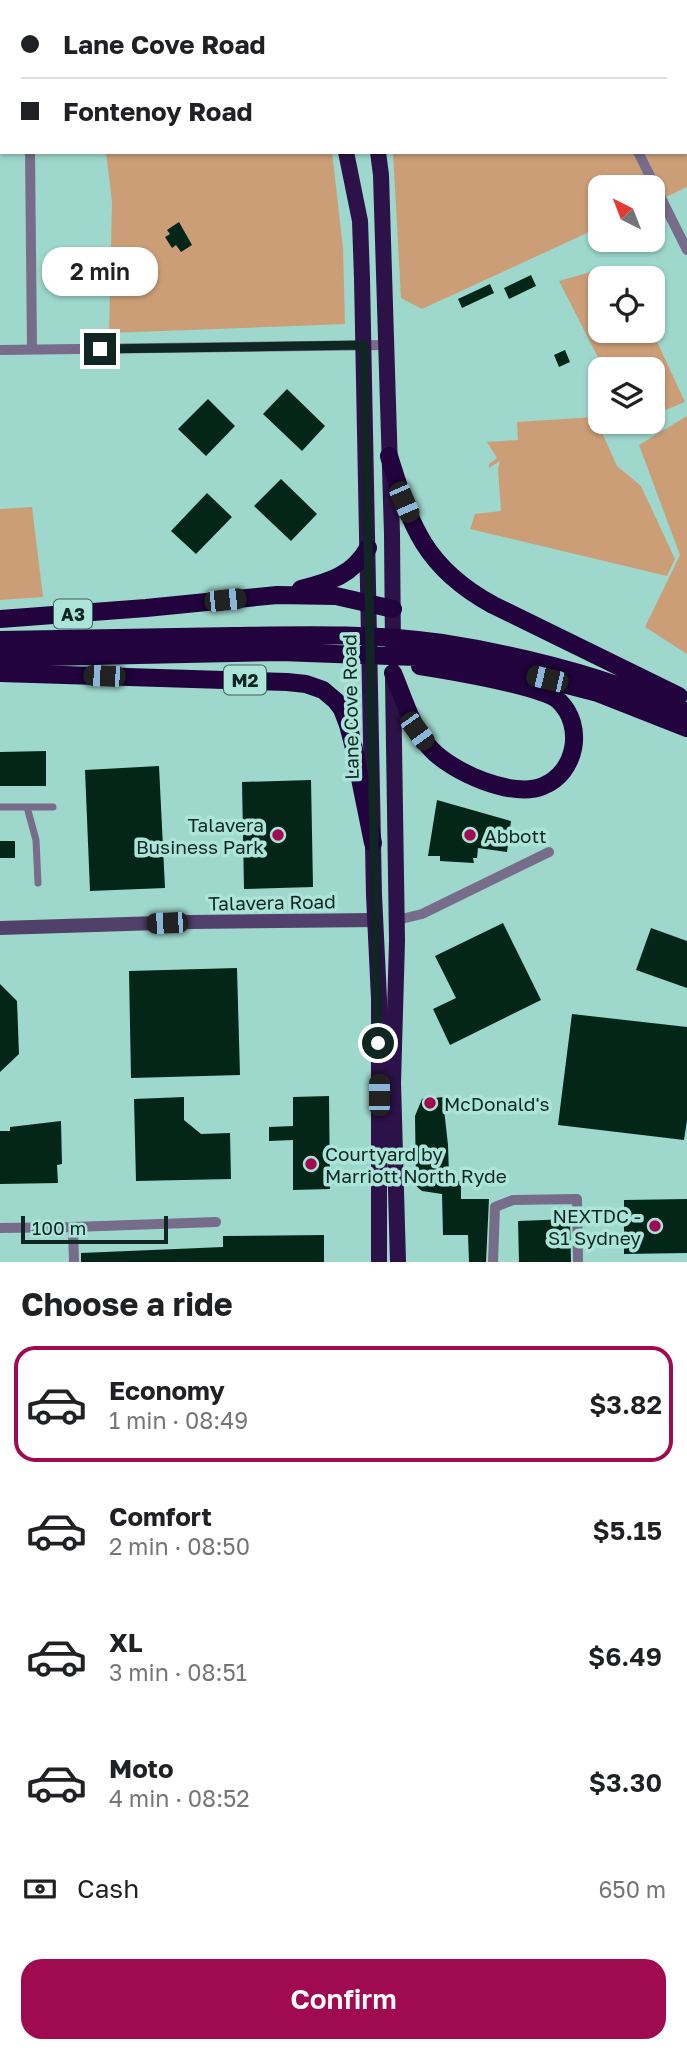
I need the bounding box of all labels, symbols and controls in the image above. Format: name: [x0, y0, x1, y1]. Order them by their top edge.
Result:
text: Lane Cove Road: [63, 29, 266, 60]
text: Fontenoy Road: [63, 96, 253, 127]
north arrow: [588, 175, 665, 252]
map controls: [588, 175, 665, 434]
callout: 2 min: [42, 247, 158, 296]
text: 2 min: [70, 257, 130, 285]
button: locate: [588, 266, 665, 343]
route end: [84, 333, 116, 365]
button: layers: [588, 357, 665, 434]
car: [387, 479, 422, 525]
car: [204, 587, 247, 613]
road number: A3: [54, 600, 92, 628]
street label: Lane Cove Road: [337, 634, 363, 780]
car: [525, 664, 570, 694]
car: [83, 665, 126, 687]
road number: M2: [224, 666, 266, 694]
car: [397, 708, 438, 754]
place label: Talavera Business Park: [136, 813, 264, 858]
place label: Abbott: [484, 824, 547, 847]
marker: Talavera Business Park: [270, 827, 286, 843]
marker: Abbott: [462, 827, 478, 843]
street label: Talavera Road: [208, 889, 336, 915]
car: [146, 912, 189, 934]
route start: [362, 1027, 394, 1059]
car: [369, 1074, 390, 1116]
place label: McDonald's: [444, 1092, 550, 1115]
marker: McDonald's: [422, 1095, 438, 1111]
place label: Courtyard by Marriott North Ryde: [325, 1142, 507, 1187]
marker: Courtyard by Marriott North Ryde: [303, 1156, 319, 1172]
place label: NEXTDC - S1 Sydney: [548, 1204, 641, 1249]
scale bar: [21, 1213, 168, 1245]
text: 100 m: [32, 1216, 86, 1239]
marker: NEXTDC - S1 Sydney: [647, 1218, 663, 1234]
text: Choose a ride: [21, 1285, 233, 1323]
icon: car: [25, 1373, 88, 1436]
text: Economy: [109, 1375, 225, 1406]
text: $3.82: [589, 1389, 662, 1420]
text: 1 min · 08:49: [109, 1406, 248, 1434]
icon: car: [25, 1499, 88, 1562]
text: Comfort: [109, 1501, 212, 1532]
text: $5.15: [593, 1515, 662, 1546]
text: 2 min · 08:50: [109, 1532, 250, 1560]
icon: car: [25, 1625, 88, 1688]
text: XL: [109, 1627, 143, 1658]
text: $6.49: [588, 1641, 662, 1672]
text: 3 min · 08:51: [109, 1658, 247, 1686]
icon: car: [25, 1751, 88, 1814]
text: Moto: [109, 1753, 174, 1784]
text: $3.30: [589, 1767, 662, 1798]
text: 4 min · 08:52: [109, 1784, 250, 1812]
icon: cash: [21, 1870, 59, 1908]
text: Cash: [77, 1873, 139, 1904]
text: 650 m: [598, 1875, 666, 1903]
button: Confirm: [21, 1959, 666, 2039]

